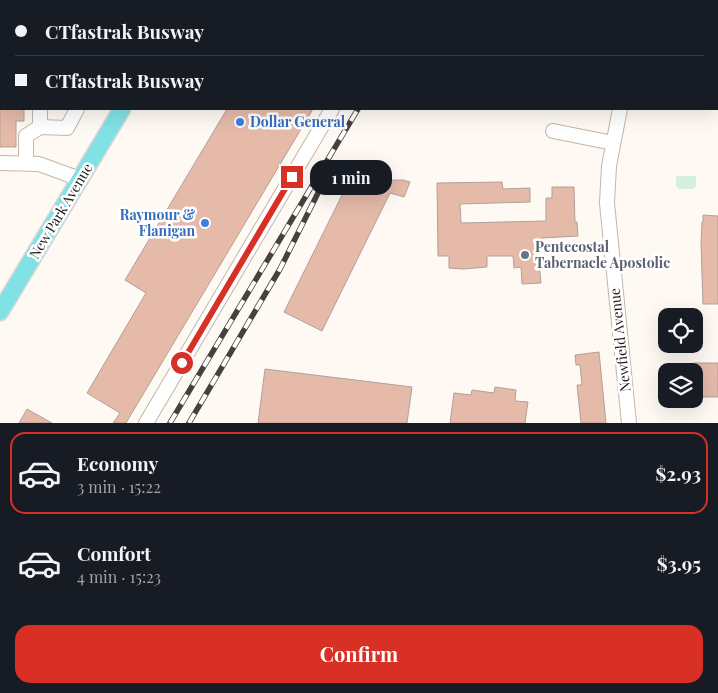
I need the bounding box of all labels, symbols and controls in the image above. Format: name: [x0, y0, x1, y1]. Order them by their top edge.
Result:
text: CTfastrak Busway: [45, 18, 204, 44]
text: CTfastrak Busway: [45, 67, 204, 93]
place label: Dollar General: [250, 112, 346, 131]
marker: Dollar General: [234, 116, 246, 128]
street label: New Park Avenue: [25, 159, 97, 262]
callout: 1 min: [310, 160, 392, 194]
route end: [281, 166, 303, 188]
text: 1 min: [331, 167, 371, 188]
place label: Raymour & Flanigan: [120, 205, 195, 240]
marker: Raymour & Flanigan: [199, 217, 211, 229]
place label: Pentecostal Tabernacle Apostolic: [535, 237, 670, 272]
marker: Pentecostal Tabernacle Apostolic: [519, 249, 531, 261]
street label: Newfield Avenue: [605, 287, 634, 393]
map controls: [658, 308, 703, 408]
button: locate: [658, 308, 703, 353]
route start: [171, 352, 193, 374]
button: layers: [658, 363, 703, 408]
text: Economy: [77, 450, 158, 476]
icon: car: [17, 451, 62, 496]
text: $2.93: [655, 460, 701, 486]
text: 3 min · 15:22: [77, 476, 161, 497]
text: Comfort: [77, 540, 151, 566]
icon: car: [17, 541, 62, 586]
text: $3.95: [657, 550, 701, 576]
text: 4 min · 15:23: [77, 566, 161, 587]
button: Confirm: [15, 625, 703, 683]

